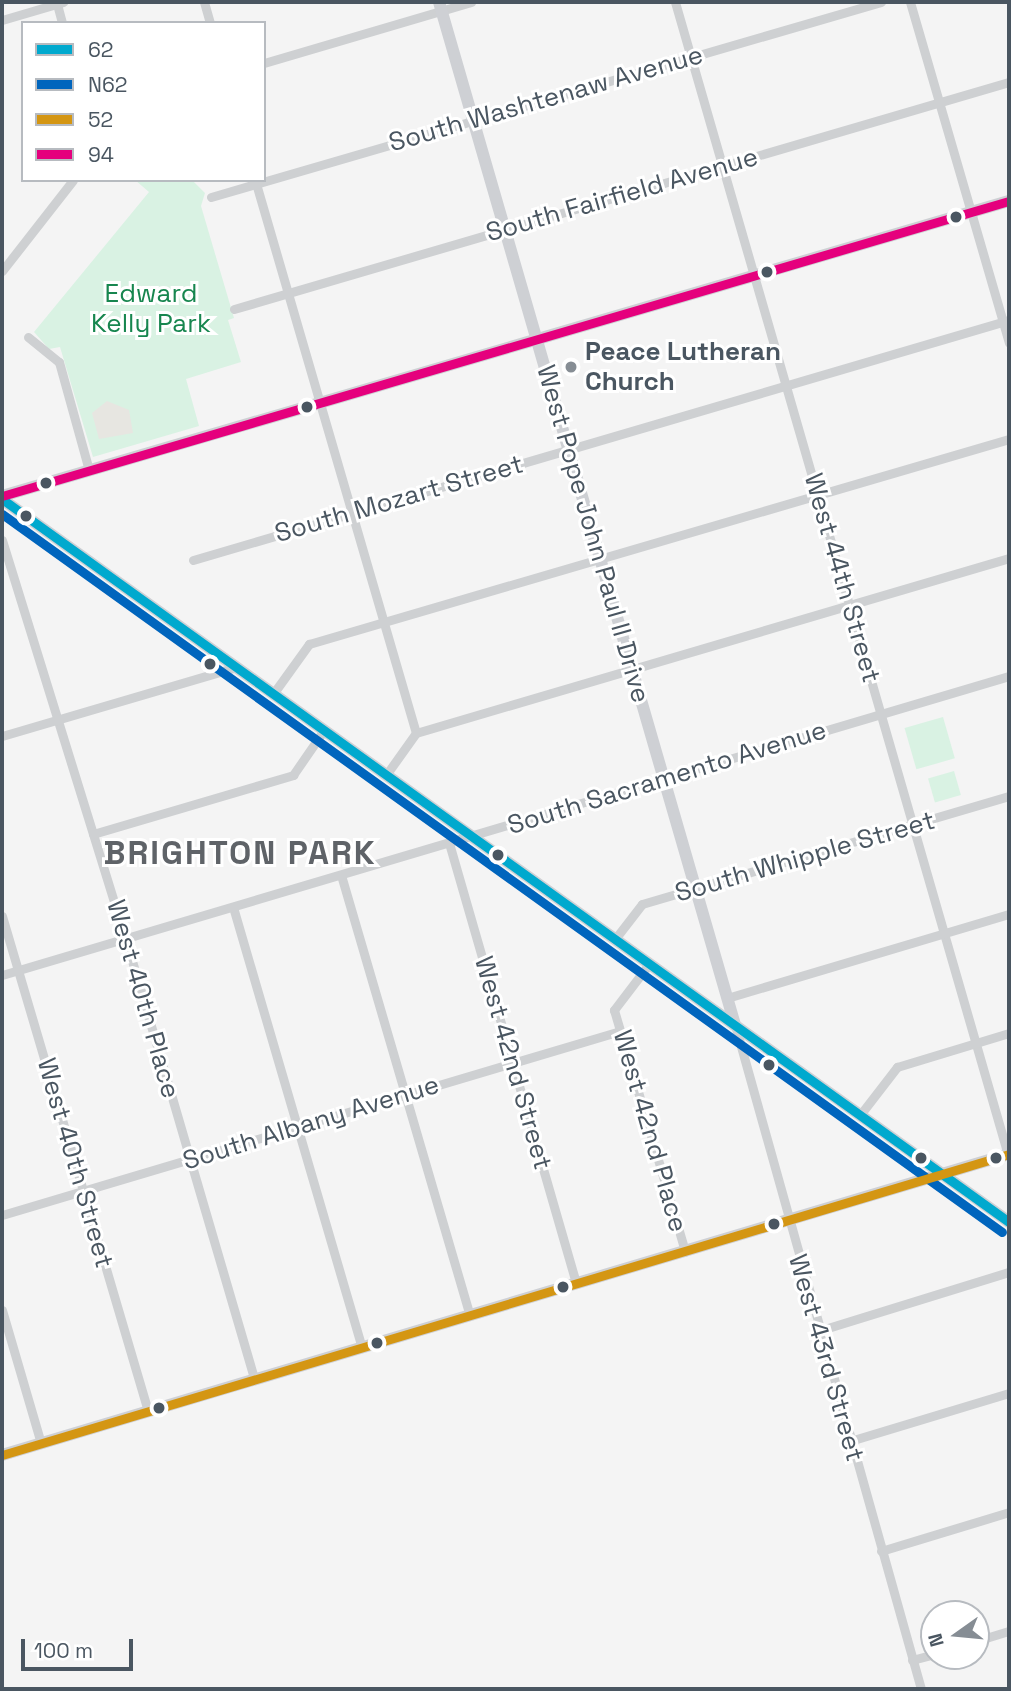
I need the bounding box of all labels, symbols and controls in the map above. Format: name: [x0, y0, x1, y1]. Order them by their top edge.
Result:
legend: [21, 21, 266, 182]
text: 62: [88, 36, 113, 63]
street label: South Washtenaw Avenue: [385, 39, 707, 159]
text: N62: [88, 71, 127, 98]
text: 52: [88, 106, 113, 133]
text: 94: [88, 141, 114, 168]
street label: South Fairfield Avenue: [482, 141, 762, 249]
unlabelled marker: [949, 210, 963, 224]
unlabelled marker: [760, 265, 774, 279]
park label: Edward Kelly Park: [91, 278, 211, 340]
place label: Peace Lutheran Church: [585, 336, 781, 398]
marker: Peace Lutheran Church: [563, 359, 579, 375]
street label: West Pope John Paul II Drive: [530, 362, 656, 706]
unlabelled marker: [300, 400, 314, 414]
street label: South Mozart Street: [271, 449, 527, 549]
street label: West 44th Street: [797, 470, 887, 686]
unlabelled marker: [39, 476, 53, 490]
unlabelled marker: [19, 509, 33, 523]
unlabelled marker: [203, 657, 217, 671]
street label: South Sacramento Avenue: [504, 715, 830, 841]
street label: South Whipple Street: [671, 805, 939, 909]
district label: BRIGHTON PARK: [105, 834, 375, 874]
unlabelled marker: [491, 848, 505, 862]
street label: West 40th Place: [100, 896, 186, 1102]
street label: West 42nd Street: [468, 953, 558, 1173]
street label: West 42nd Place: [606, 1026, 694, 1236]
street label: West 40th Street: [30, 1055, 120, 1271]
unlabelled marker: [762, 1058, 776, 1072]
street label: South Albany Avenue: [179, 1069, 443, 1177]
unlabelled marker: [914, 1151, 928, 1165]
unlabelled marker: [989, 1151, 1003, 1165]
unlabelled marker: [767, 1217, 781, 1231]
street label: West 43rd Street: [782, 1251, 870, 1465]
unlabelled marker: [556, 1280, 570, 1294]
unlabelled marker: [370, 1336, 384, 1350]
unlabelled marker: [152, 1401, 166, 1415]
north arrow: [920, 1600, 990, 1670]
scale bar: [24, 1624, 136, 1668]
text: N: [922, 1631, 950, 1649]
text: 100 m: [34, 1637, 93, 1664]

